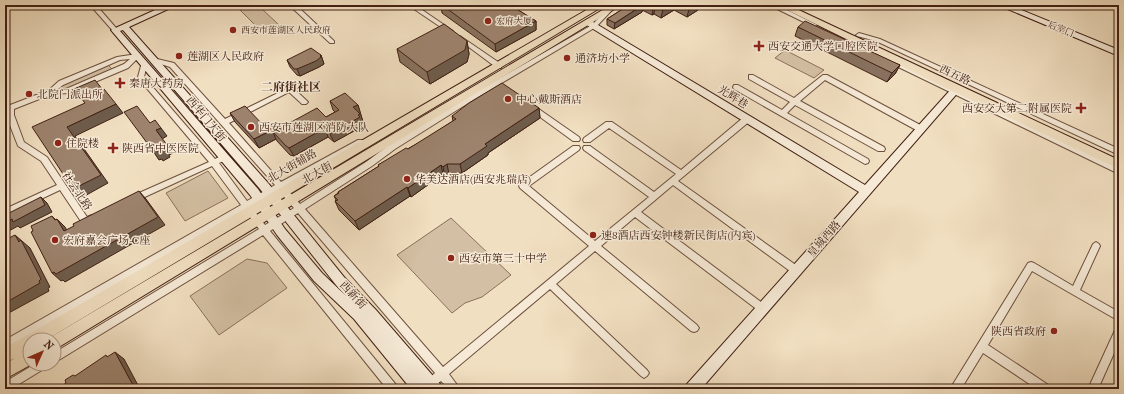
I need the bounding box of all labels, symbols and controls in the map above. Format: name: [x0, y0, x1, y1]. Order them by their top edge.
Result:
marker: 宏府大厦: [483, 16, 493, 26]
place label: 宏府大厦: [496, 16, 532, 26]
street label: 后宰门: [1047, 19, 1075, 39]
marker: 西安市莲湖区人民政府: [228, 25, 238, 35]
place label: 西安市莲湖区人民政府: [241, 25, 331, 35]
marker: 西安交通大学口腔医院: [753, 40, 765, 52]
place label: 西安交通大学口腔医院: [768, 40, 878, 53]
place label: 莲湖区人民政府: [187, 50, 264, 63]
marker: 莲湖区人民政府: [174, 51, 184, 61]
place label: 通济坊小学: [575, 52, 630, 65]
marker: 通济坊小学: [562, 53, 572, 63]
street label: 西五路: [937, 62, 973, 88]
marker: 秦唐大药房: [114, 77, 126, 89]
place label: 秦唐大药房: [129, 77, 184, 90]
district label: 二府街社区: [261, 80, 321, 94]
street label: 光辉巷: [716, 83, 750, 111]
place label: 北院门派出所: [37, 88, 103, 101]
marker: 北院门派出所: [24, 89, 34, 99]
place label: 中心戴斯酒店: [516, 93, 582, 106]
street label: 西华门大街: [183, 94, 229, 144]
marker: 中心戴斯酒店: [503, 94, 513, 104]
place label: 西安交大第二附属医院: [962, 102, 1072, 115]
marker: 西安交大第二附属医院: [1075, 102, 1087, 114]
place label: 西安市莲湖区消防大队: [259, 121, 369, 134]
marker: 西安市莲湖区消防大队: [246, 122, 256, 132]
place label: 住院楼: [66, 137, 99, 150]
marker: 住院楼: [53, 138, 63, 148]
marker: 陕西省中医医院: [107, 142, 119, 154]
place label: 陕西省中医医院: [122, 142, 199, 155]
street label: 北大街辅路: [265, 147, 319, 185]
street label: 北大街: [299, 159, 335, 187]
street label: 社会北路: [59, 169, 95, 213]
place label: 华美达酒店(西安兆瑞店): [415, 173, 531, 186]
marker: 华美达酒店(西安兆瑞店): [402, 174, 412, 184]
street label: 皇城西路: [805, 218, 843, 260]
place label: 速8酒店西安钟楼新民街店(内宾): [601, 229, 756, 242]
marker: 速8酒店西安钟楼新民街店(内宾): [588, 230, 598, 240]
place label: 宏府嘉会广场-C座: [63, 234, 150, 247]
marker: 宏府嘉会广场-C座: [50, 235, 60, 245]
place label: 西安市第三十中学: [459, 252, 547, 265]
marker: 西安市第三十中学: [446, 253, 456, 263]
street label: 西新街: [337, 278, 369, 312]
place label: 陕西省政府: [991, 325, 1046, 338]
marker: 陕西省政府: [1049, 326, 1059, 336]
north arrow: [22, 332, 62, 372]
text: N: [41, 338, 57, 353]

